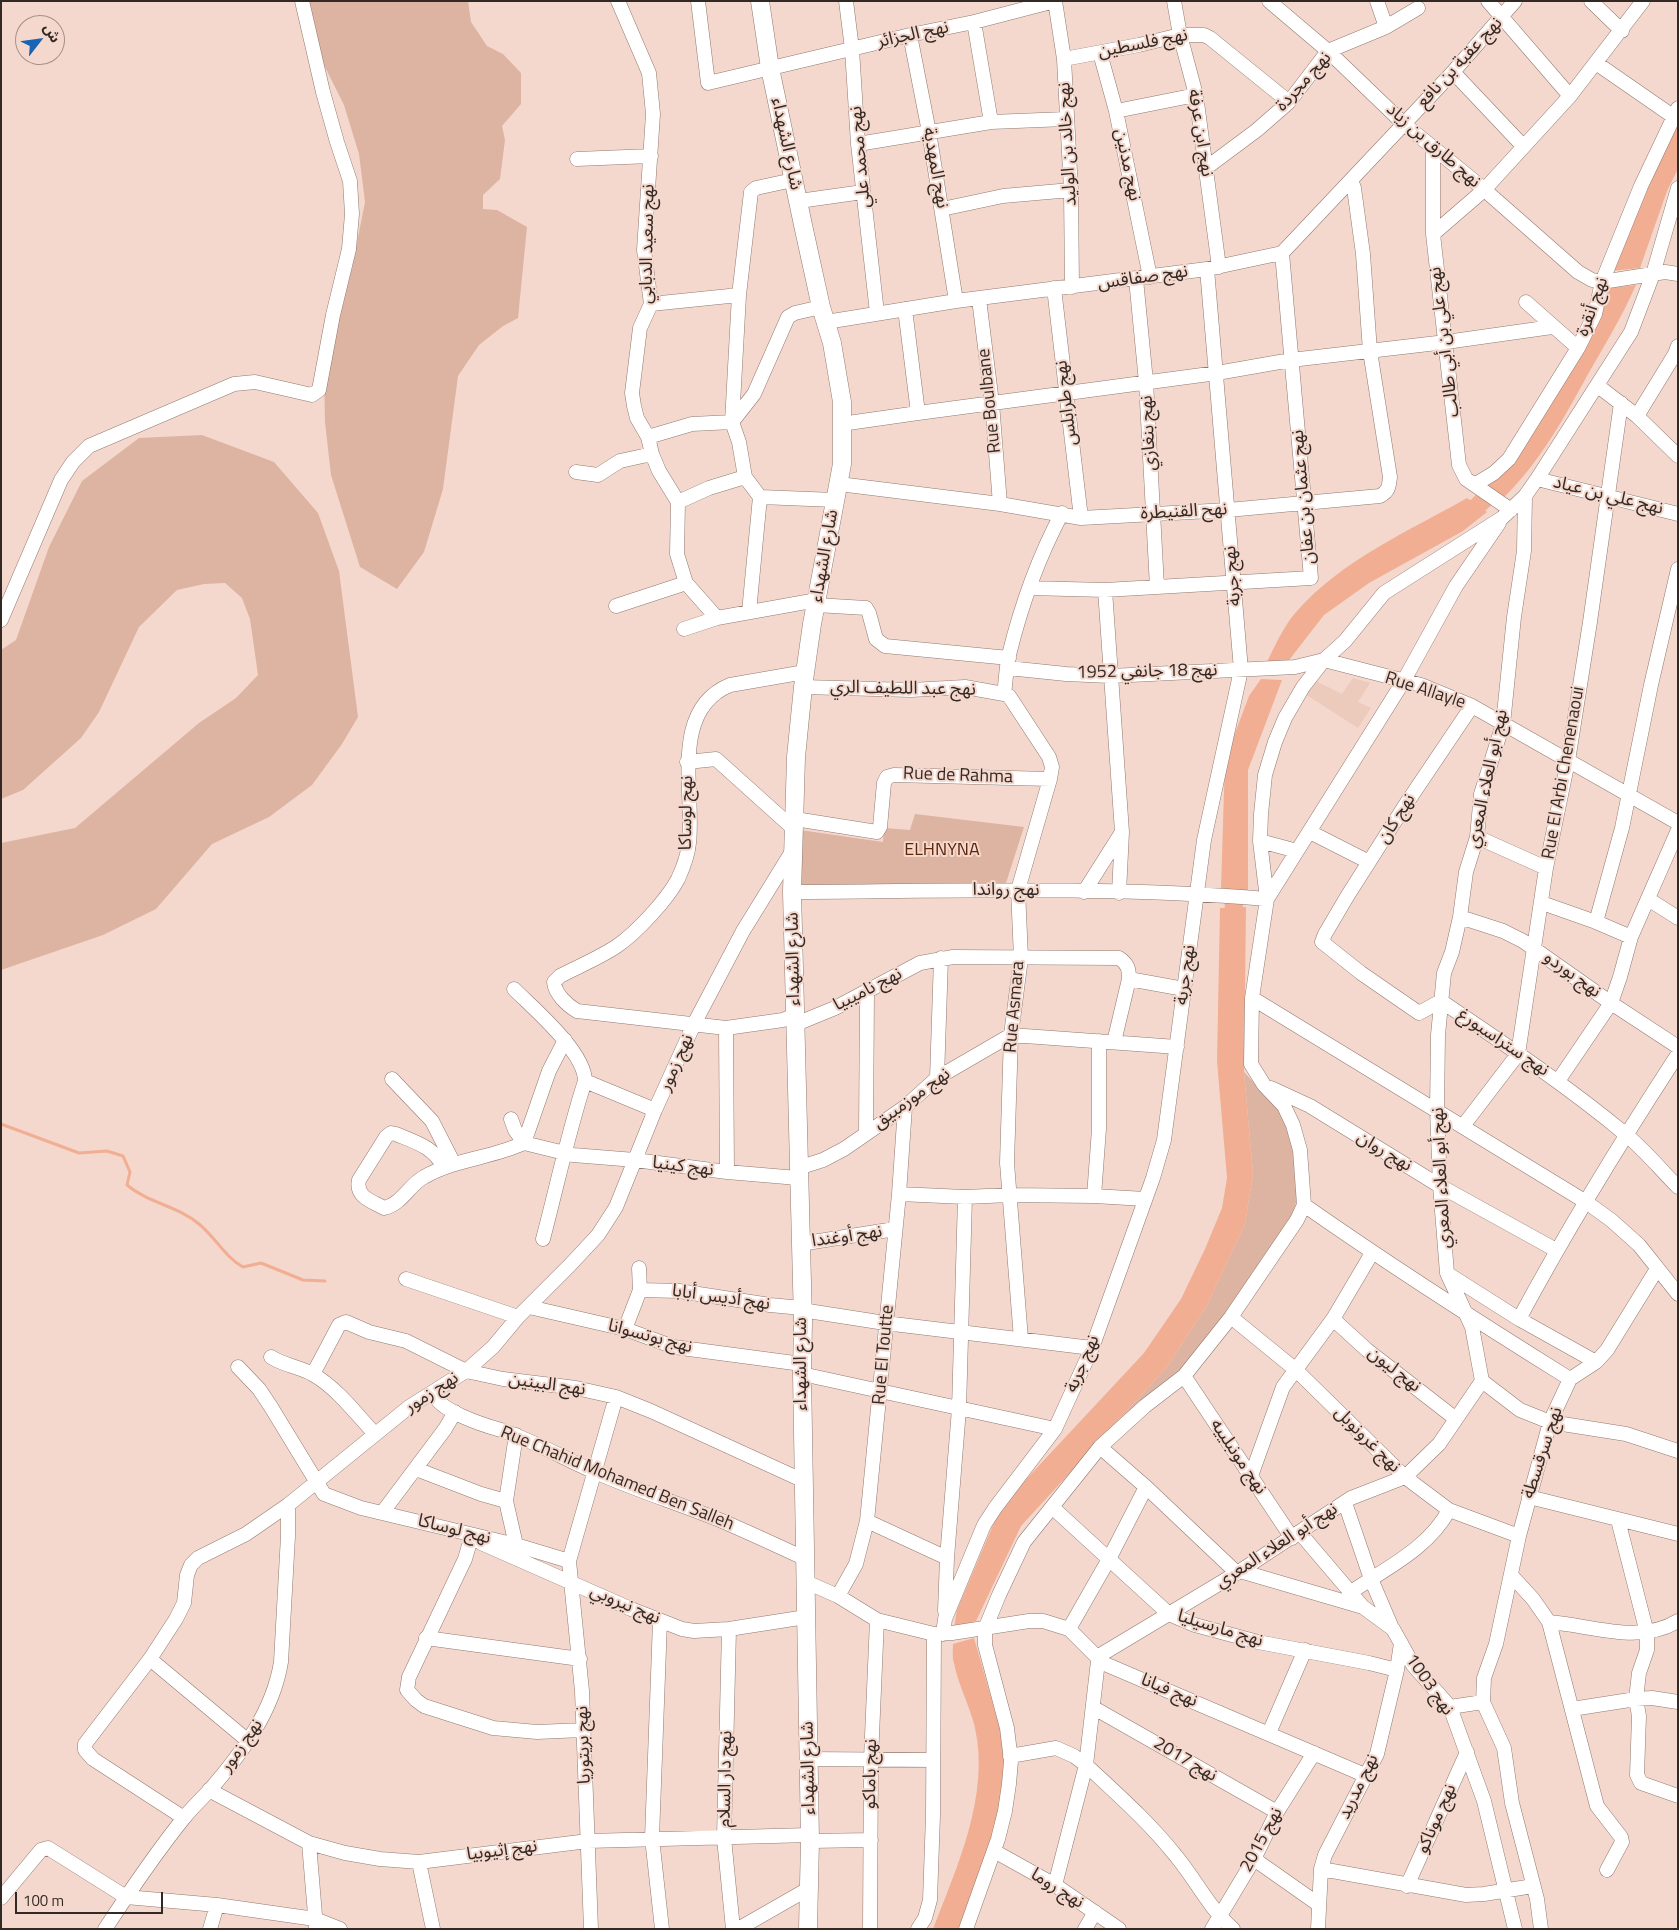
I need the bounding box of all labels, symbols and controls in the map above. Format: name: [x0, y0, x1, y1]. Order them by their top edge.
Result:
street label: نهج عقبة بن نافع: [1413, 13, 1507, 113]
north arrow: [15, 15, 65, 65]
street label: نهج الجزائر: [875, 17, 951, 53]
text: ش: [39, 19, 66, 46]
street label: نهج فلسطين: [1096, 25, 1190, 63]
street label: نهج مجردة: [1272, 48, 1336, 116]
street label: نهج خالد بن الوليد: [1054, 82, 1082, 206]
street label: نهج ابن عرفة: [1182, 88, 1218, 178]
street label: شارع الشهداء: [766, 96, 806, 192]
street label: نهج طارق بن زياد: [1381, 99, 1485, 193]
street label: نهج محمد علي: [846, 105, 876, 209]
street label: نهج المهدية: [917, 126, 953, 210]
street label: نهج مدنين: [1109, 127, 1145, 203]
street label: نهج سعيد الدبابي: [636, 184, 660, 304]
street label: نهج صفاقس: [1096, 261, 1190, 295]
street label: نهج علي بن أبي طالب: [1425, 266, 1465, 418]
street label: نهج أنقرة: [1572, 275, 1614, 339]
street label: Rue Boulbane: [974, 348, 1006, 454]
street label: نهج طرابلس: [1051, 359, 1083, 447]
street label: نهج بنغازي: [1136, 395, 1162, 471]
street label: نهج عثمان بن عفان: [1287, 429, 1321, 565]
street label: نهج علي بن عياد: [1551, 472, 1665, 520]
street label: نهح القنيطرة: [1140, 499, 1228, 525]
street label: شارع الشهداء: [806, 508, 844, 604]
street label: نهج جربة: [1220, 545, 1246, 607]
street label: نهج 18 جانفي 1952: [1076, 660, 1218, 684]
street label: Rue Allayle: [1382, 668, 1468, 714]
street label: نهج عبد اللطيف الري: [830, 677, 976, 701]
street label: Rue El Arbi Chenenaoui: [1538, 685, 1590, 861]
street label: نهج أبو العلاء المعري: [1463, 708, 1513, 850]
street label: Rue de Rahma: [903, 763, 1013, 789]
street label: نهج لوساكا: [676, 775, 698, 851]
street label: نهج كان: [1373, 790, 1421, 848]
park label: ELHNYNA: [904, 840, 980, 862]
street label: نهج رواندا: [972, 880, 1040, 902]
street label: شارع الشهداء: [782, 912, 806, 1006]
street label: نهج جربة: [1171, 944, 1201, 1006]
street label: نهج بوردو: [1539, 947, 1605, 1003]
street label: Rue Asmara: [1000, 960, 1030, 1054]
street label: نهج ناميبيا: [830, 964, 906, 1016]
street label: نهج ستراسبورغ: [1453, 1004, 1553, 1082]
street label: نهج زمور: [655, 1031, 699, 1095]
street label: نهج موزمبيق: [869, 1064, 955, 1134]
street label: نهج أبو العلاء المعري: [1428, 1107, 1456, 1249]
street label: نهج روان: [1352, 1127, 1416, 1177]
street label: نهج كينيا: [651, 1153, 715, 1181]
street label: نهج أوغندا: [810, 1221, 884, 1253]
street label: نهج أديس أبابا: [670, 1280, 772, 1316]
street label: Rue El Toutte: [869, 1304, 899, 1406]
street label: نهج بوتسوانا: [605, 1315, 695, 1359]
street label: شارع الشهداء: [791, 1317, 813, 1411]
street label: نهج جربة: [1061, 1332, 1105, 1396]
street label: نهج ليون: [1363, 1342, 1425, 1398]
street label: نهج زمور: [401, 1368, 463, 1418]
street label: نهج البينين: [507, 1369, 587, 1401]
street label: نهج غرونوبل: [1329, 1402, 1405, 1478]
street label: نهج سرقسطة: [1518, 1404, 1568, 1502]
street label: نهج مونبلييه: [1205, 1415, 1271, 1499]
street label: Rue Chahid Mohamed Ben Salleh: [497, 1422, 737, 1536]
street label: نهج أبو العلاء المعري: [1212, 1498, 1342, 1594]
street label: نهج لوساكا: [415, 1510, 493, 1550]
street label: نهج نيروبي: [587, 1581, 663, 1629]
street label: نهج مارسيليا: [1175, 1606, 1265, 1652]
street label: نهج 1003: [1400, 1650, 1458, 1720]
street label: نهج فيانا: [1137, 1669, 1201, 1713]
street label: نهج بريتوريا: [572, 1705, 596, 1785]
street label: نهج زمور: [216, 1715, 268, 1777]
street label: شارع الشهداء: [797, 1721, 821, 1815]
street label: نهج دار السلام: [714, 1730, 738, 1828]
street label: نهج 2017: [1149, 1733, 1221, 1787]
street label: نهج باماكو: [860, 1739, 882, 1809]
street label: نهج مدريد: [1334, 1751, 1384, 1823]
street label: نهج موناكو: [1412, 1781, 1462, 1857]
street label: نهج 2015: [1236, 1804, 1288, 1876]
street label: نهج إثيوبيا: [465, 1836, 539, 1866]
street label: نهج روما: [1026, 1864, 1088, 1914]
scale bar: [18, 1882, 165, 1914]
text: 100 m: [23, 1889, 64, 1912]

